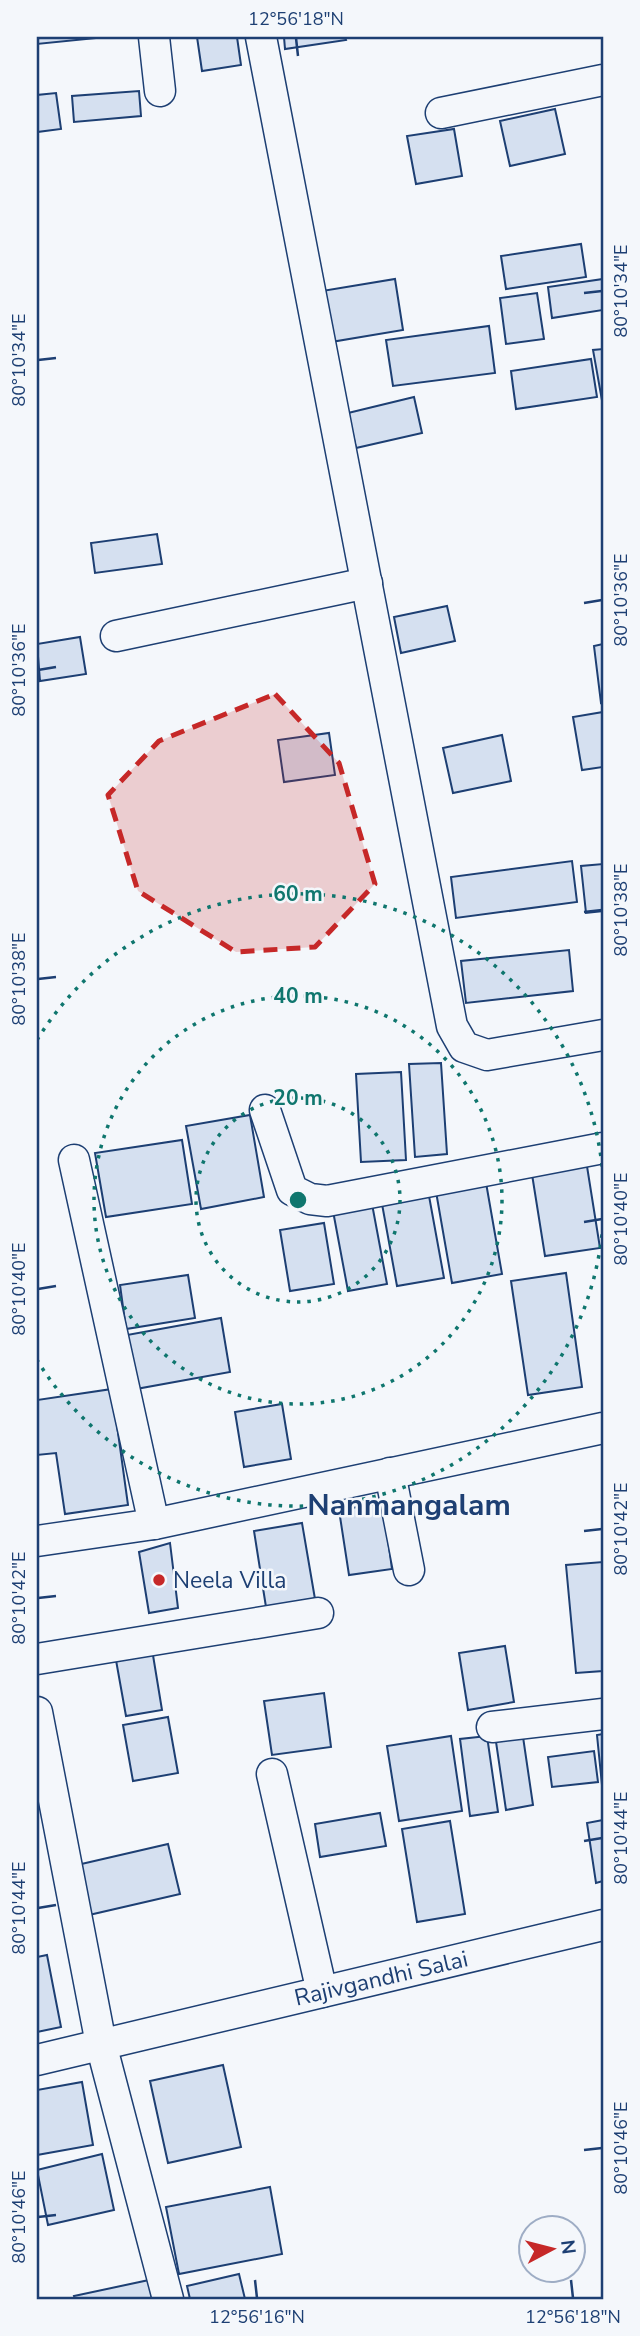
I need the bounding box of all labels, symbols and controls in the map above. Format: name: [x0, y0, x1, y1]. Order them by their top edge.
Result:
text: 12°56'18"N: [248, 7, 344, 31]
text: 80°10'34"E: [609, 245, 633, 338]
text: 80°10'34"E: [7, 314, 31, 407]
text: 80°10'36"E: [609, 554, 633, 647]
text: 80°10'36"E: [7, 624, 31, 717]
text: 80°10'38"E: [609, 864, 633, 957]
text: 60 m: [273, 880, 323, 908]
text: 80°10'38"E: [7, 933, 31, 1026]
text: 40 m: [273, 982, 323, 1010]
text: 20 m: [273, 1084, 323, 1112]
text: 80°10'40"E: [609, 1173, 633, 1266]
centre of rings: [286, 1188, 310, 1212]
text: 80°10'40"E: [7, 1243, 31, 1336]
text: 80°10'42"E: [609, 1483, 633, 1576]
district label: Nanmangalam: [307, 1485, 511, 1526]
text: 80°10'42"E: [7, 1552, 31, 1645]
place label: Neela Villa: [173, 1565, 286, 1596]
marker: Neela Villa: [151, 1572, 167, 1588]
text: 80°10'44"E: [609, 1792, 633, 1885]
text: 80°10'44"E: [7, 1862, 31, 1955]
street label: Rajivgandhi Salai: [291, 1943, 471, 2014]
text: 80°10'46"E: [609, 2102, 633, 2195]
text: 80°10'46"E: [7, 2171, 31, 2264]
north arrow: [518, 2214, 588, 2284]
text: N: [554, 2238, 582, 2256]
text: 12°56'16"N: [209, 2305, 305, 2329]
text: 12°56'18"N: [525, 2305, 621, 2329]

